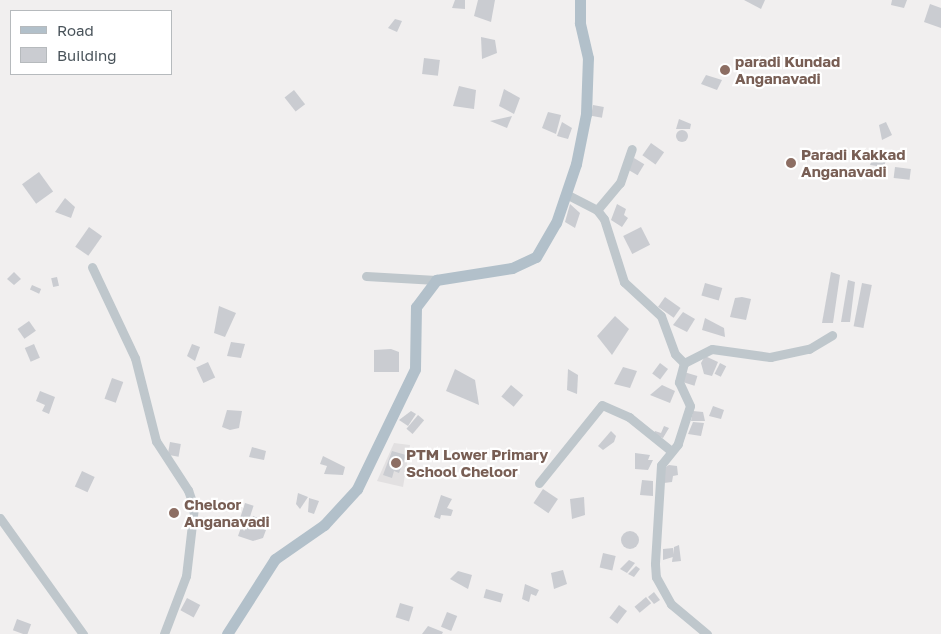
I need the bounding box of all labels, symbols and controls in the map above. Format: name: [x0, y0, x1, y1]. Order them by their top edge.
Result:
legend: [10, 10, 172, 75]
text: Road: [57, 21, 94, 39]
text: Building: [57, 46, 117, 64]
place label: paradi Kundad Anganavadi: [735, 52, 840, 87]
marker: paradi Kundad Anganavadi: [719, 64, 731, 76]
place label: Paradi Kakkad Anganavadi: [801, 145, 906, 180]
marker: Paradi Kakkad Anganavadi: [785, 157, 797, 169]
place label: PTM Lower Primary School Cheloor: [406, 445, 548, 480]
marker: PTM Lower Primary School Cheloor: [390, 457, 402, 469]
place label: Cheloor Anganavadi: [184, 495, 270, 530]
marker: Cheloor Anganavadi: [168, 507, 180, 519]

